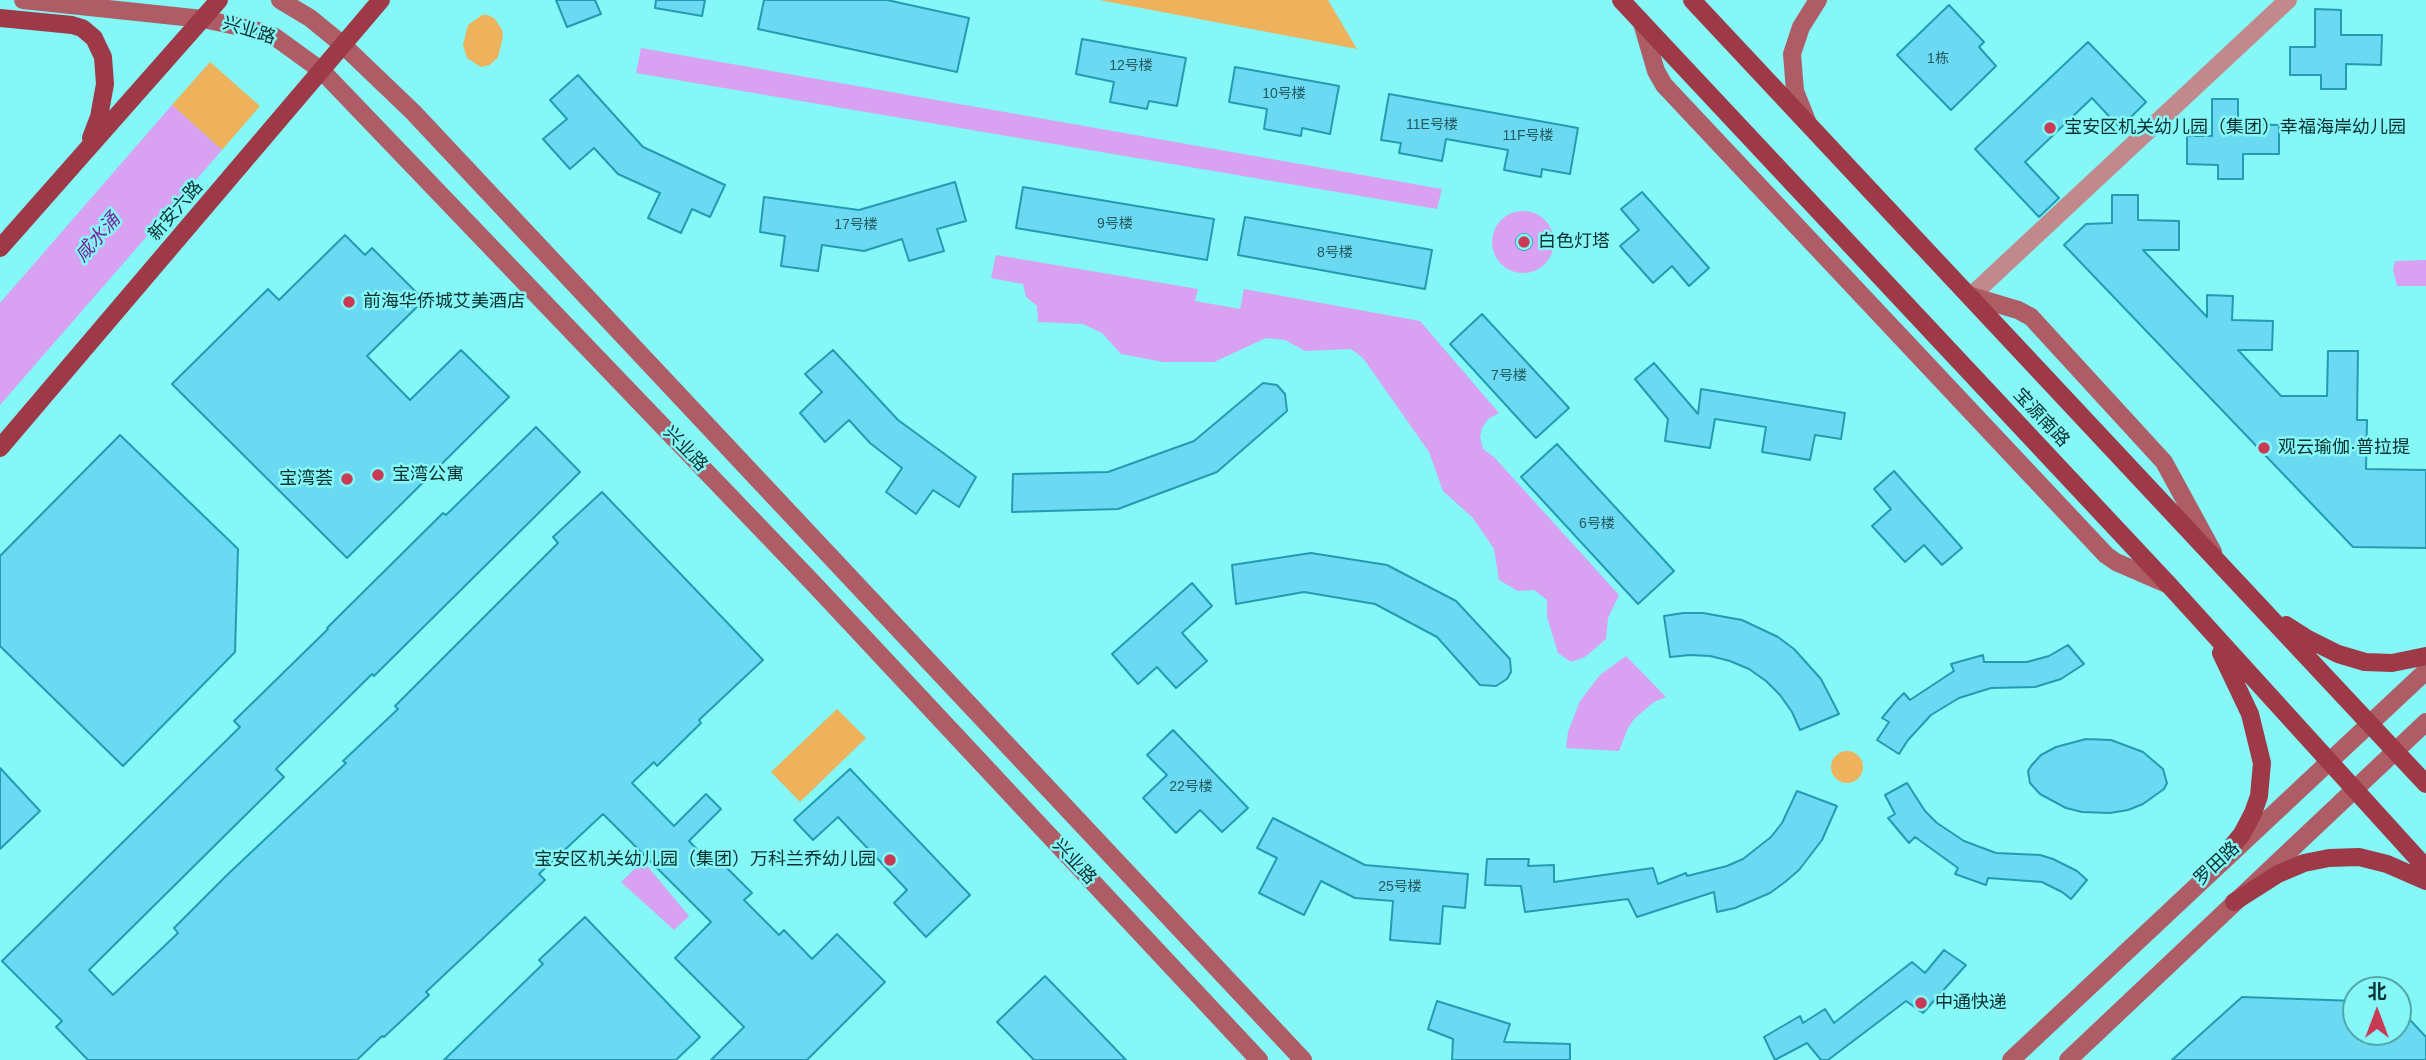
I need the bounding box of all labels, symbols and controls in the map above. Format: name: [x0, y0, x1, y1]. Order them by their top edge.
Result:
street label: 兴业路: [220, 13, 278, 49]
house number: 1栋: [1927, 51, 1949, 67]
house number: 12号楼: [1109, 58, 1153, 74]
house number: 10号楼: [1262, 86, 1306, 102]
house number: 11E号楼: [1406, 117, 1458, 133]
place label: 宝安区机关幼儿园（集团）幸福海岸幼儿园: [2064, 117, 2406, 139]
marker: 宝安区机关幼儿园（集团）幸福海岸幼儿园: [2042, 120, 2058, 136]
house number: 11F号楼: [1502, 128, 1554, 144]
street label: 新安六路: [144, 177, 208, 245]
water label: 咸水涌: [71, 209, 125, 267]
house number: 9号楼: [1097, 216, 1133, 232]
house number: 17号楼: [834, 217, 878, 233]
place label: 白色灯塔: [1538, 231, 1610, 253]
marker: 白色灯塔: [1516, 234, 1532, 250]
house number: 8号楼: [1317, 245, 1353, 261]
place label: 前海华侨城艾美酒店: [363, 291, 525, 313]
marker: 前海华侨城艾美酒店: [341, 294, 357, 310]
house number: 7号楼: [1491, 368, 1527, 384]
street label: 宝源南路: [2009, 384, 2073, 452]
street label: 兴业路: [658, 422, 712, 476]
place label: 观云瑜伽·普拉提: [2278, 437, 2410, 459]
marker: 观云瑜伽·普拉提: [2256, 440, 2272, 456]
place label: 宝湾公寓: [392, 464, 464, 486]
marker: 宝湾公寓: [370, 467, 386, 483]
place label: 宝湾荟: [279, 468, 333, 490]
marker: 宝湾荟: [339, 471, 355, 487]
house number: 6号楼: [1579, 516, 1615, 532]
house number: 22号楼: [1169, 779, 1213, 795]
street label: 兴业路: [1048, 835, 1100, 889]
street label: 罗田路: [2190, 838, 2244, 890]
place label: 宝安区机关幼儿园（集团）万科兰乔幼儿园: [534, 849, 876, 871]
marker: 宝安区机关幼儿园（集团）万科兰乔幼儿园: [882, 852, 898, 868]
house number: 25号楼: [1378, 879, 1422, 895]
north arrow: [2342, 976, 2412, 1046]
text: 北: [2367, 981, 2387, 1002]
place label: 中通快递: [1935, 992, 2007, 1014]
marker: 中通快递: [1913, 995, 1929, 1011]

